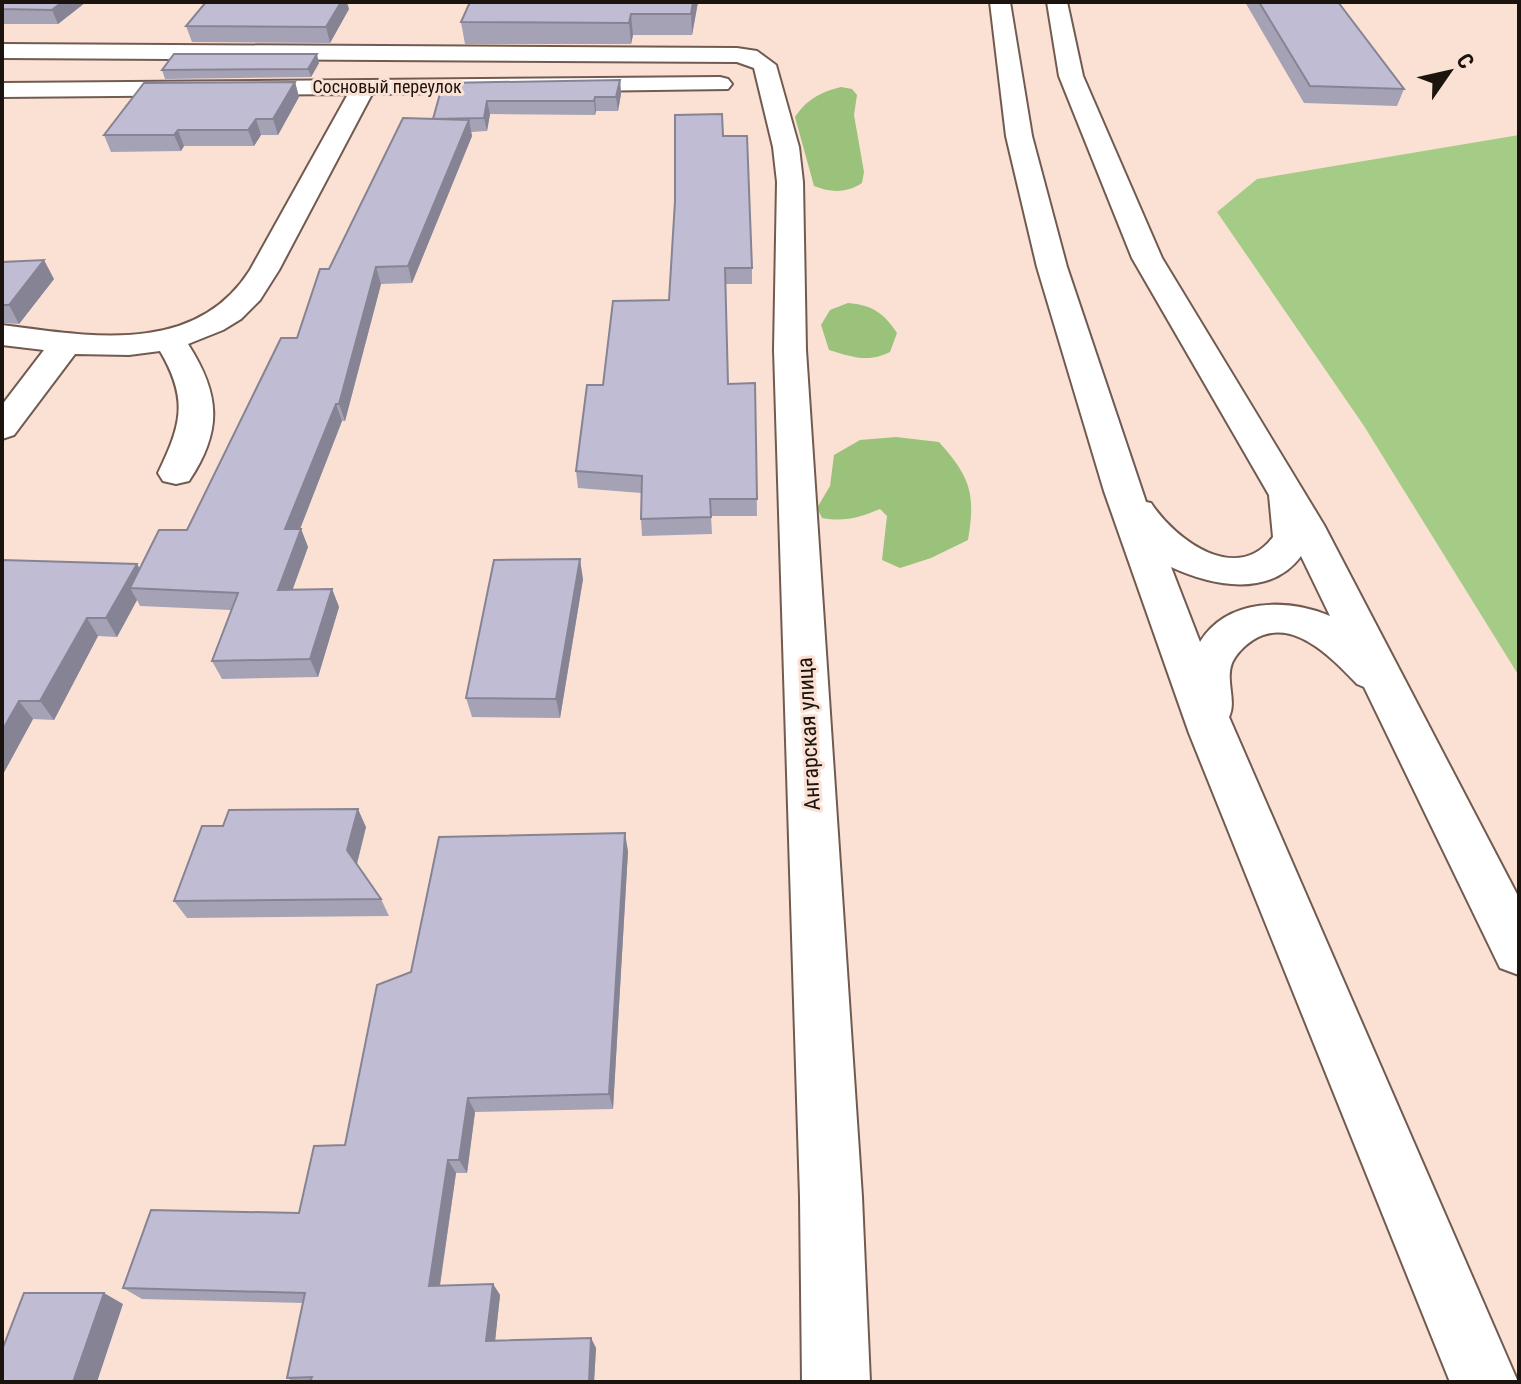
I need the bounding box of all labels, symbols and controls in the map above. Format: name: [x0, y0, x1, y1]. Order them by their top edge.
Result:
north arrow: [1409, 32, 1489, 112]
text: С: [1451, 49, 1479, 73]
street label: Сосновый переулок: [312, 76, 462, 97]
street label: Ангарская улица: [792, 657, 825, 811]

